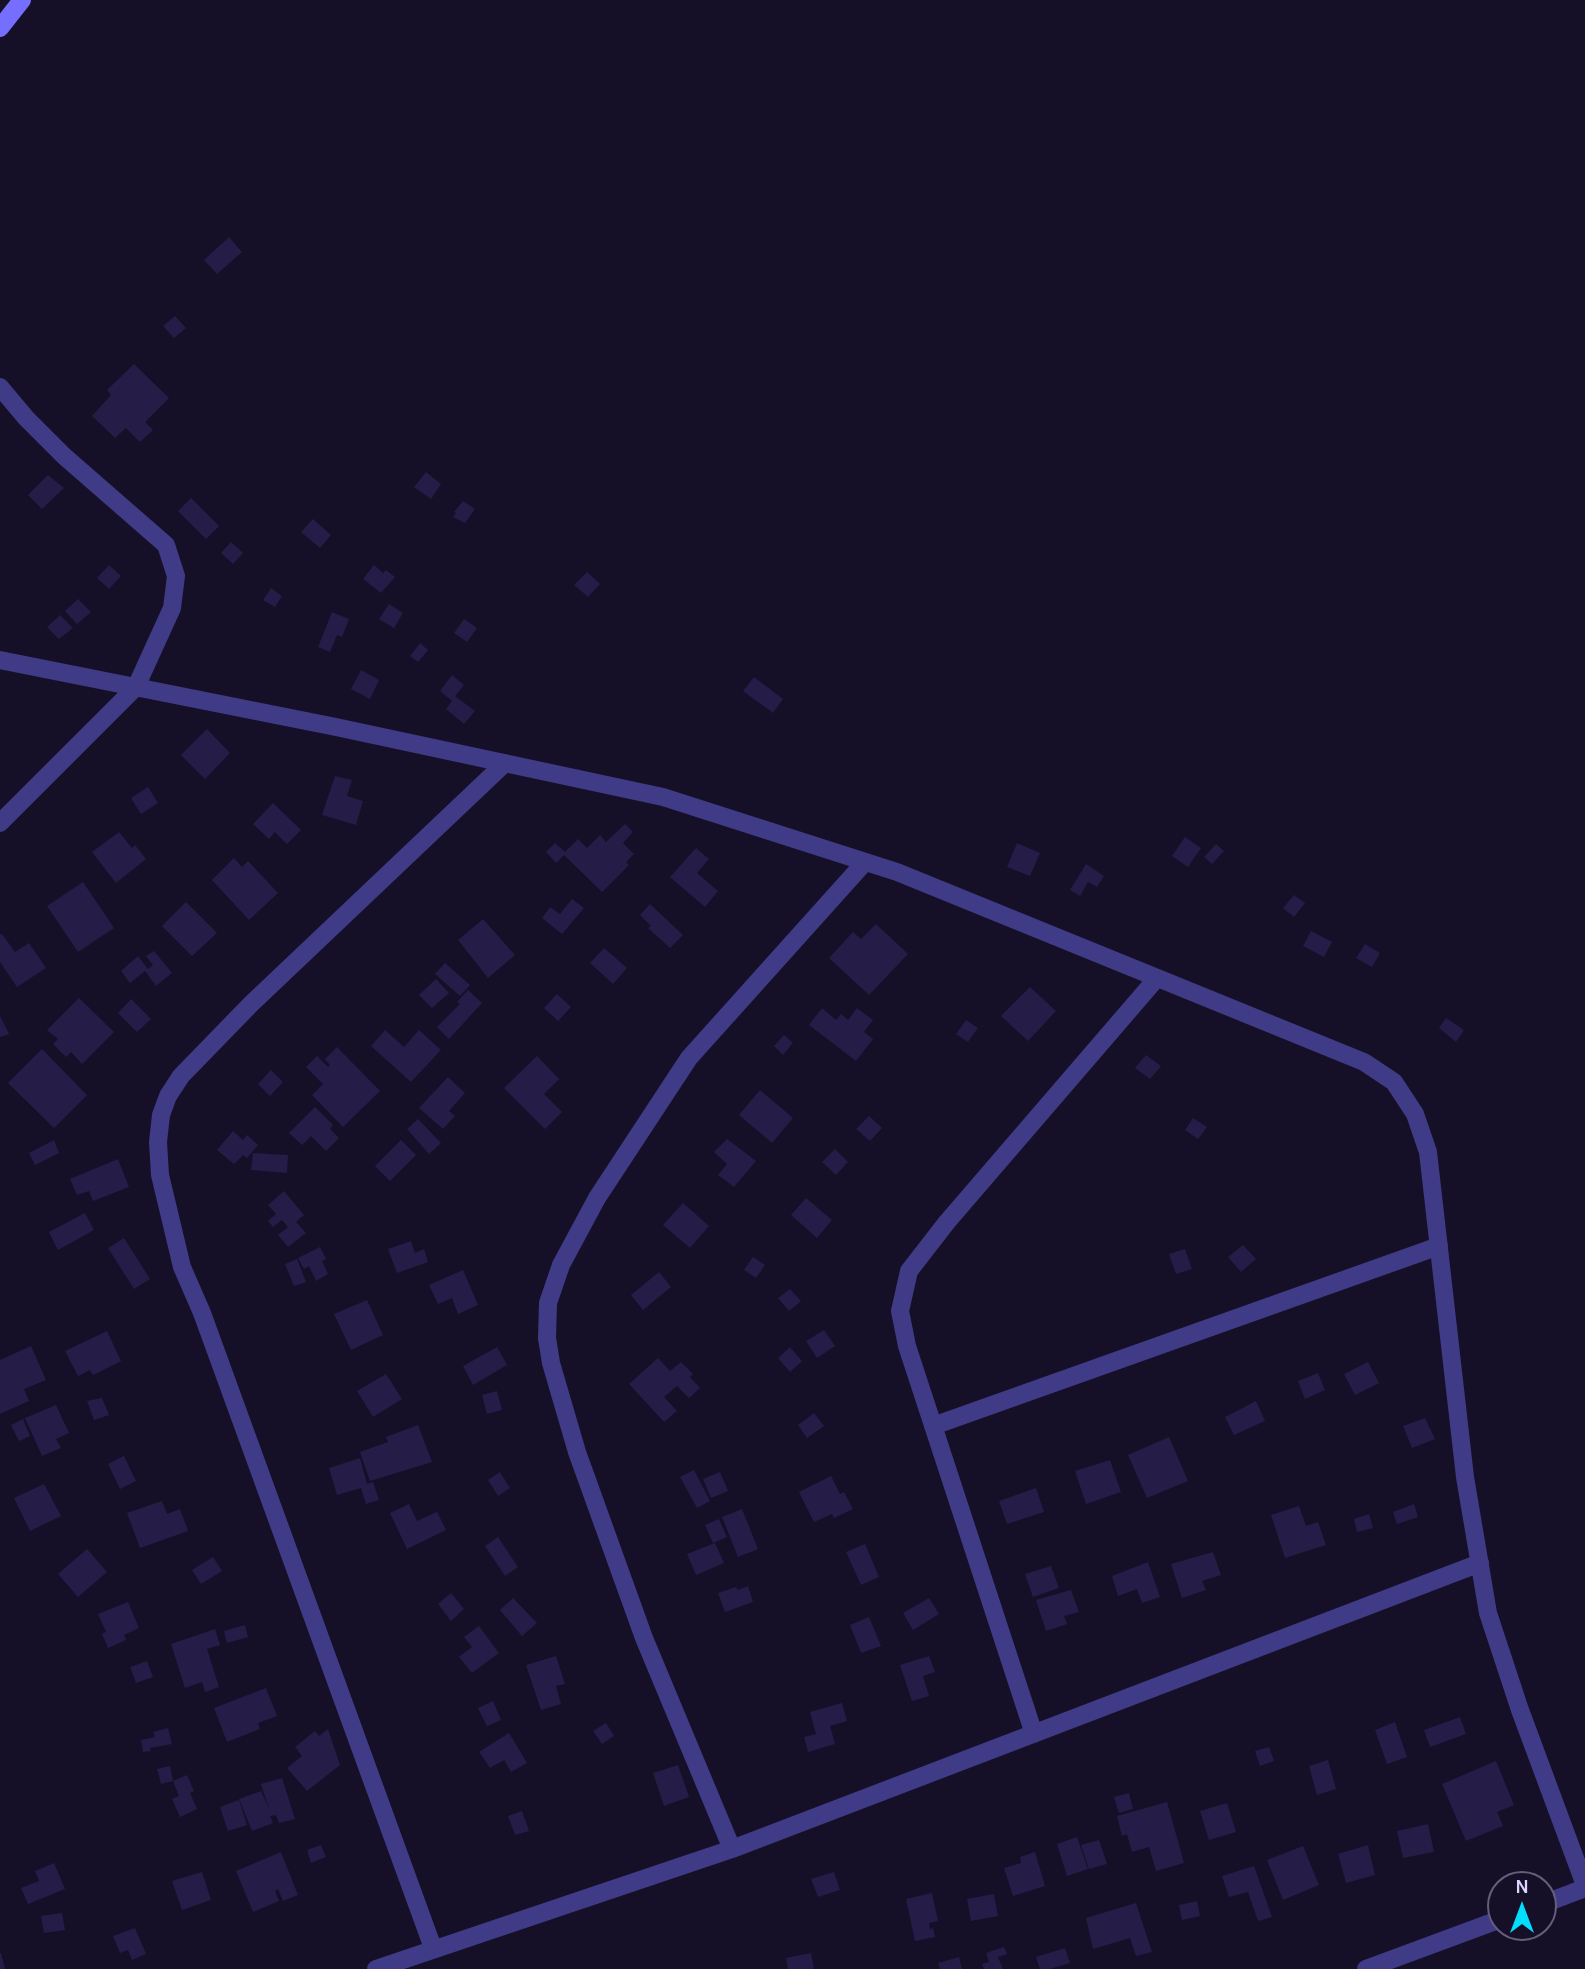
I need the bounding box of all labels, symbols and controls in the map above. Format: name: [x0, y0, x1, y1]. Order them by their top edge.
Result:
north arrow: [1487, 1871, 1557, 1941]
text: N: [1515, 1876, 1529, 1898]

